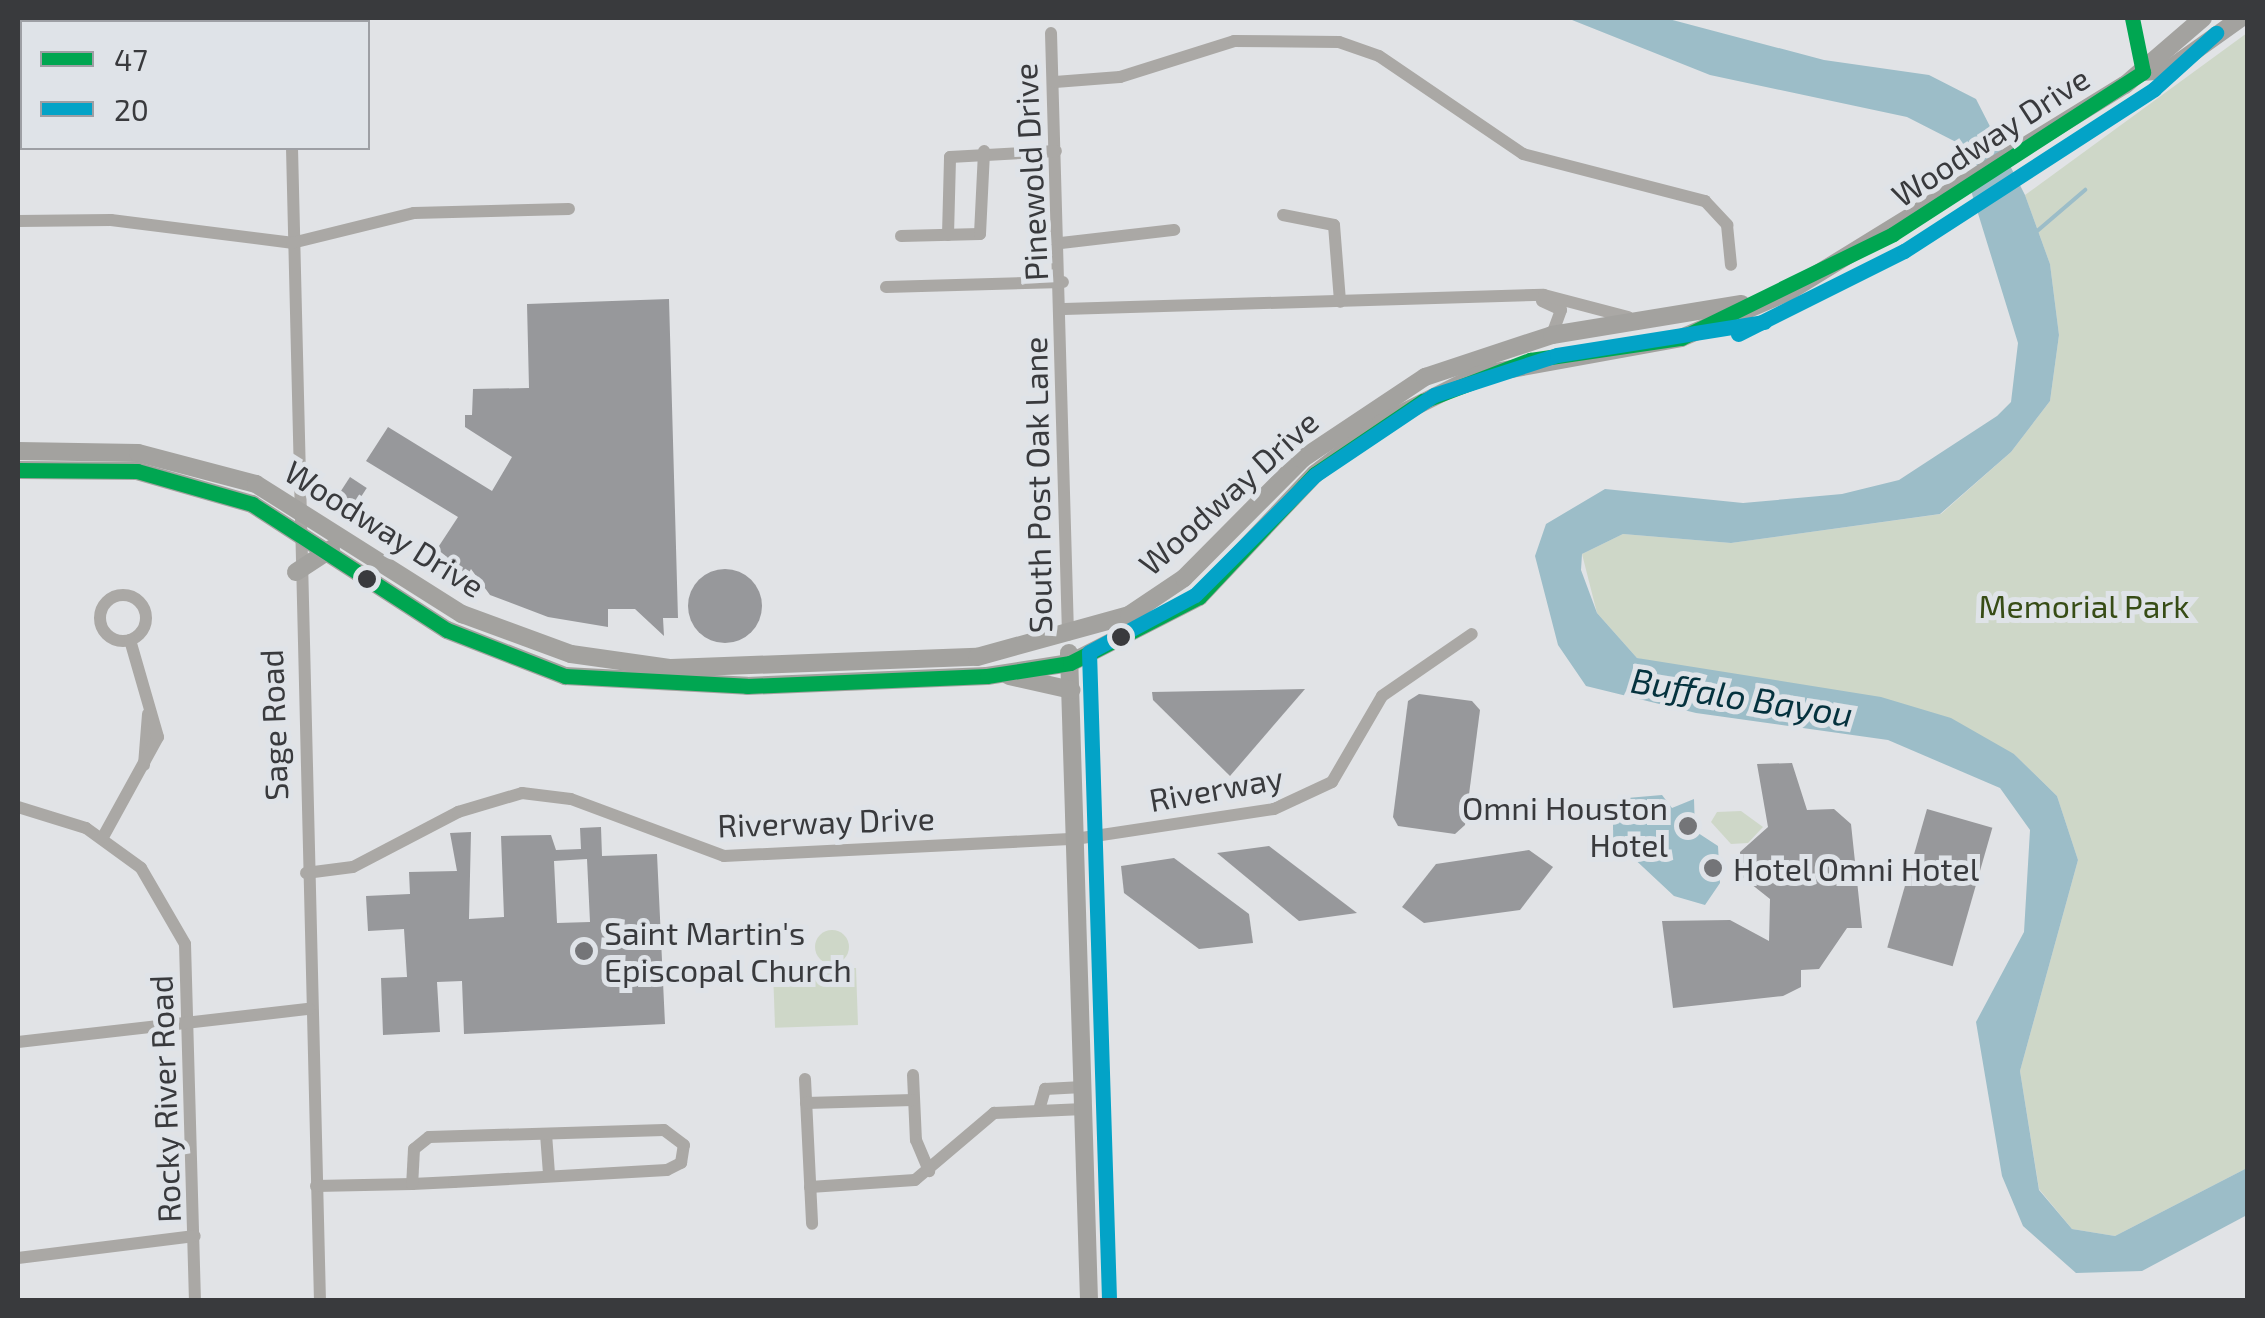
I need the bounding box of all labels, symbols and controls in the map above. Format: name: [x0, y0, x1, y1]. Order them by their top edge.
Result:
legend: [20, 20, 370, 150]
text: 47: [114, 41, 148, 77]
street label: Woodway Drive: [1884, 58, 2096, 214]
street label: Pinewold Drive: [1005, 62, 1055, 282]
text: 20: [114, 91, 149, 127]
street label: South Post Oak Lane: [1015, 336, 1059, 634]
street label: Woodway Drive: [1130, 401, 1326, 583]
street label: Woodway Drive: [278, 451, 492, 605]
unlabelled marker: [357, 569, 377, 589]
park label: Memorial Park: [1978, 586, 2190, 624]
unlabelled marker: [1111, 627, 1131, 647]
street label: Sage Road: [251, 649, 295, 801]
water label: Buffalo Bayou: [1628, 658, 1856, 734]
street label: Riverway: [1146, 757, 1286, 819]
place label: Omni Houston Hotel: [1462, 789, 1668, 864]
street label: Riverway Drive: [716, 798, 936, 844]
marker: Omni Houston Hotel: [1677, 815, 1699, 837]
place label: Hotel Omni Hotel: [1733, 849, 1980, 887]
marker: Hotel Omni Hotel: [1702, 857, 1724, 879]
place label: Saint Martin's Episcopal Church: [604, 914, 853, 989]
marker: Saint Martin's Episcopal Church: [573, 940, 595, 962]
street label: Rocky River Road: [140, 974, 188, 1224]

